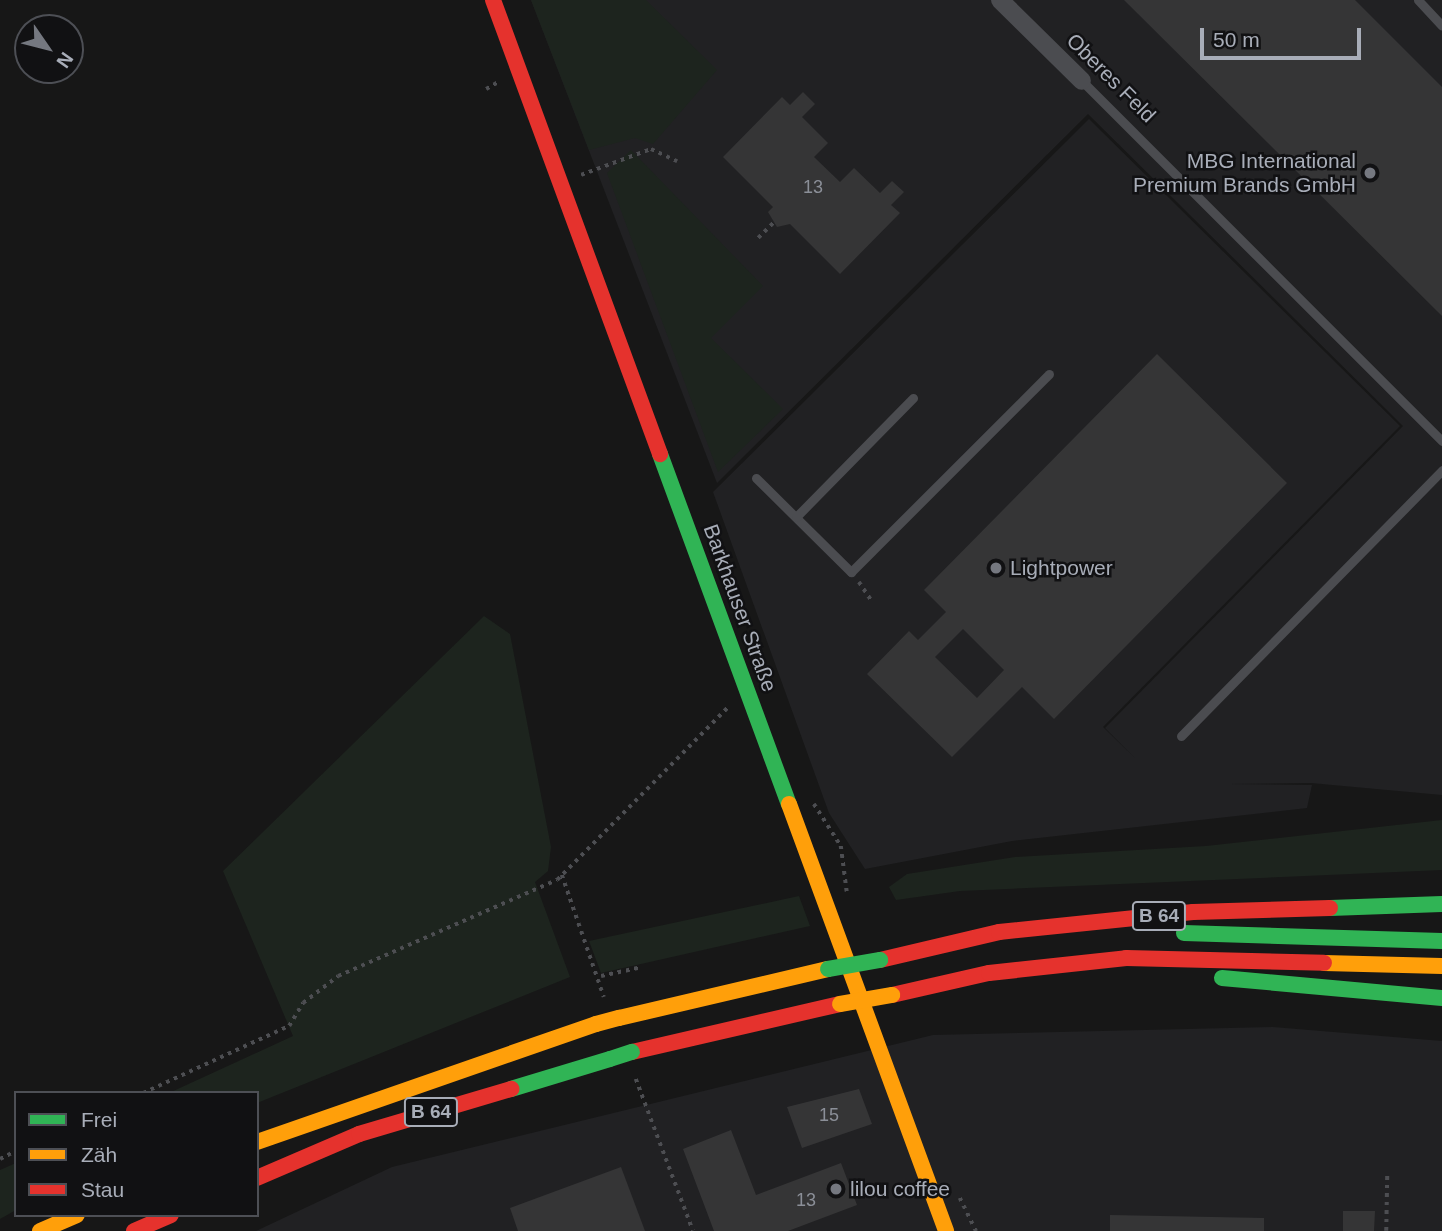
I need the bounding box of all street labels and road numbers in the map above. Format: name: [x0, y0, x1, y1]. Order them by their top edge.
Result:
street label: Oberes Feld: [1061, 28, 1161, 128]
street label: Barkhauser Straße: [698, 521, 782, 695]
road number: B 64: [1131, 900, 1187, 932]
road number: B 64: [403, 1096, 459, 1128]

